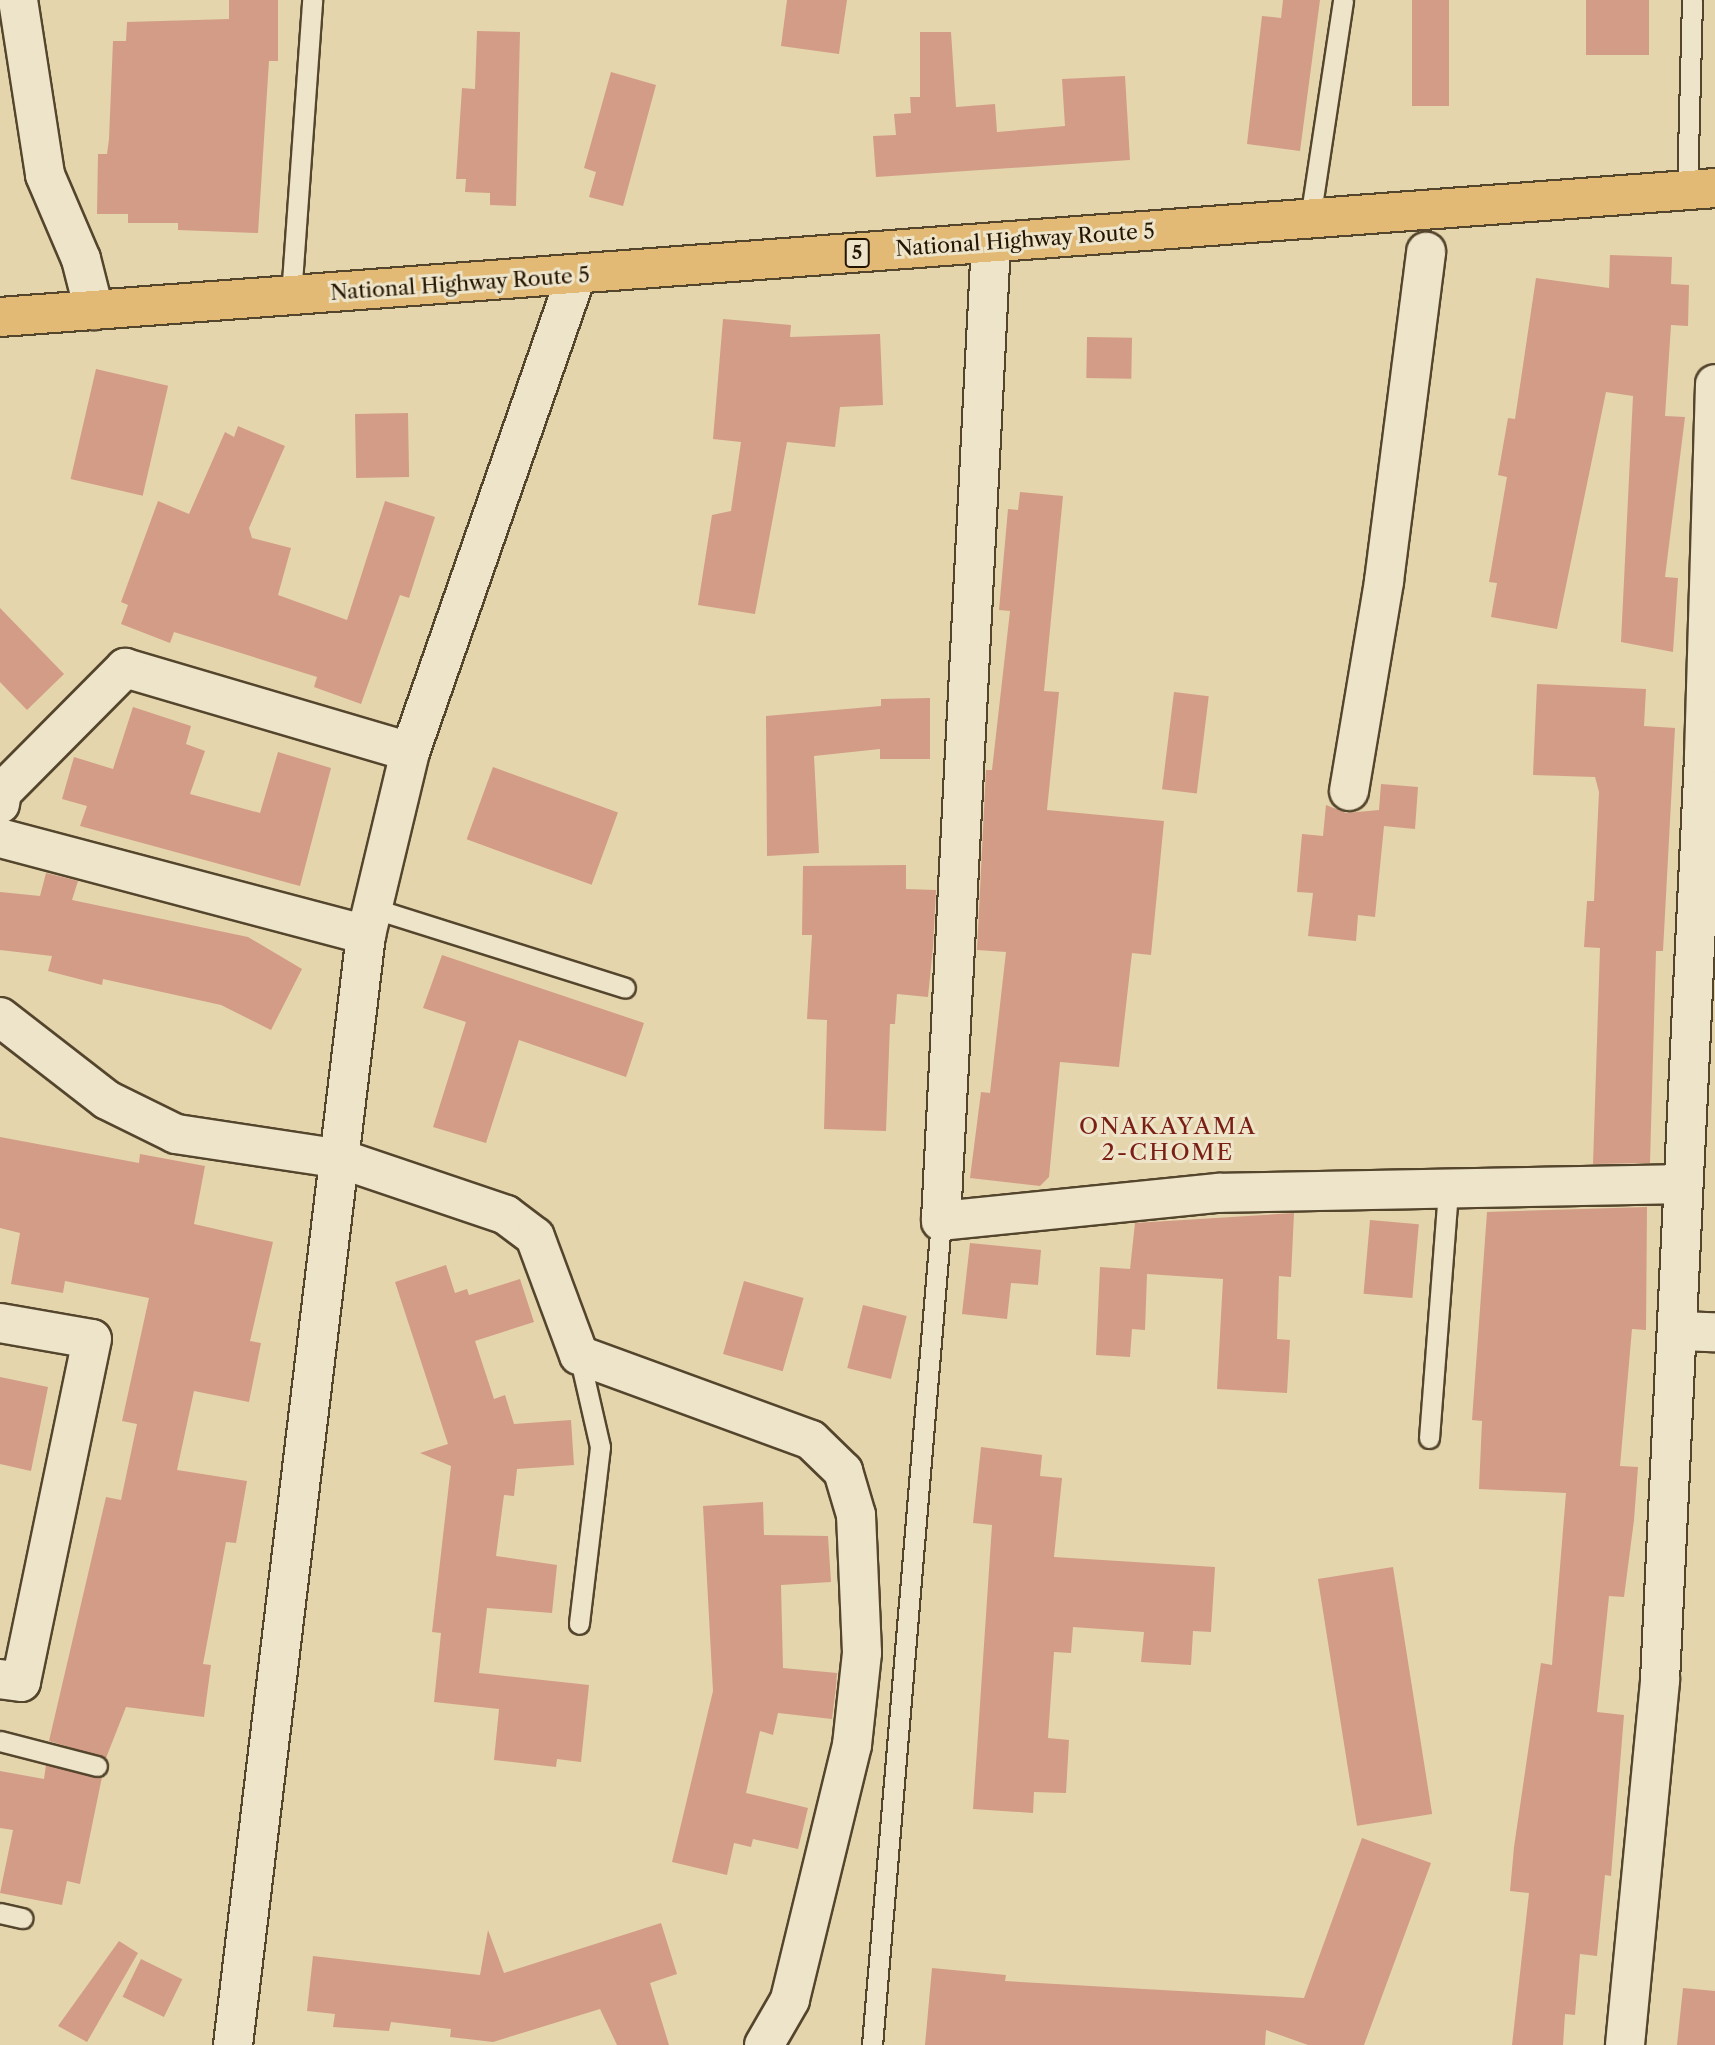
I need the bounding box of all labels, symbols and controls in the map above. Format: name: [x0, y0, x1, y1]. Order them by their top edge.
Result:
street label: National Highway Route 5: [894, 218, 1156, 262]
road number: 5: [845, 238, 869, 268]
street label: National Highway Route 5: [329, 262, 591, 306]
district label: ONAKAYAMA 2-CHOME: [1080, 1112, 1256, 1166]

